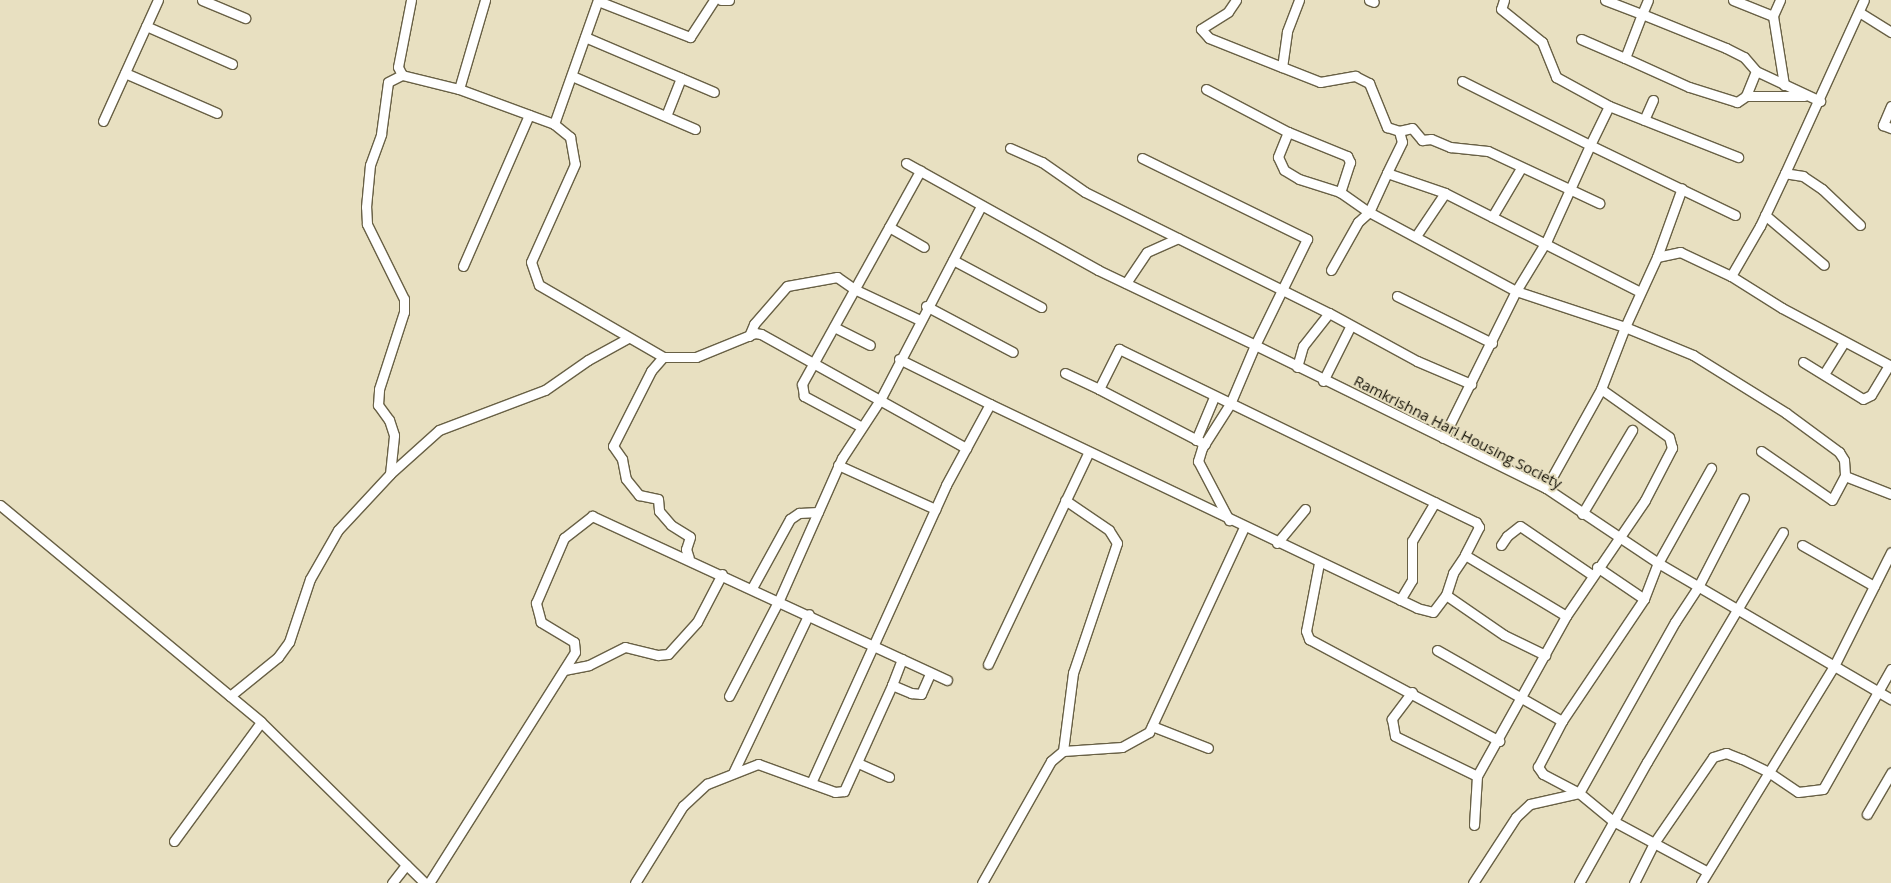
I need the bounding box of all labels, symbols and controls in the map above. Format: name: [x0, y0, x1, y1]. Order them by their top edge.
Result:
street label: Ramkrishna Hari Housing Society: [1351, 371, 1565, 493]

